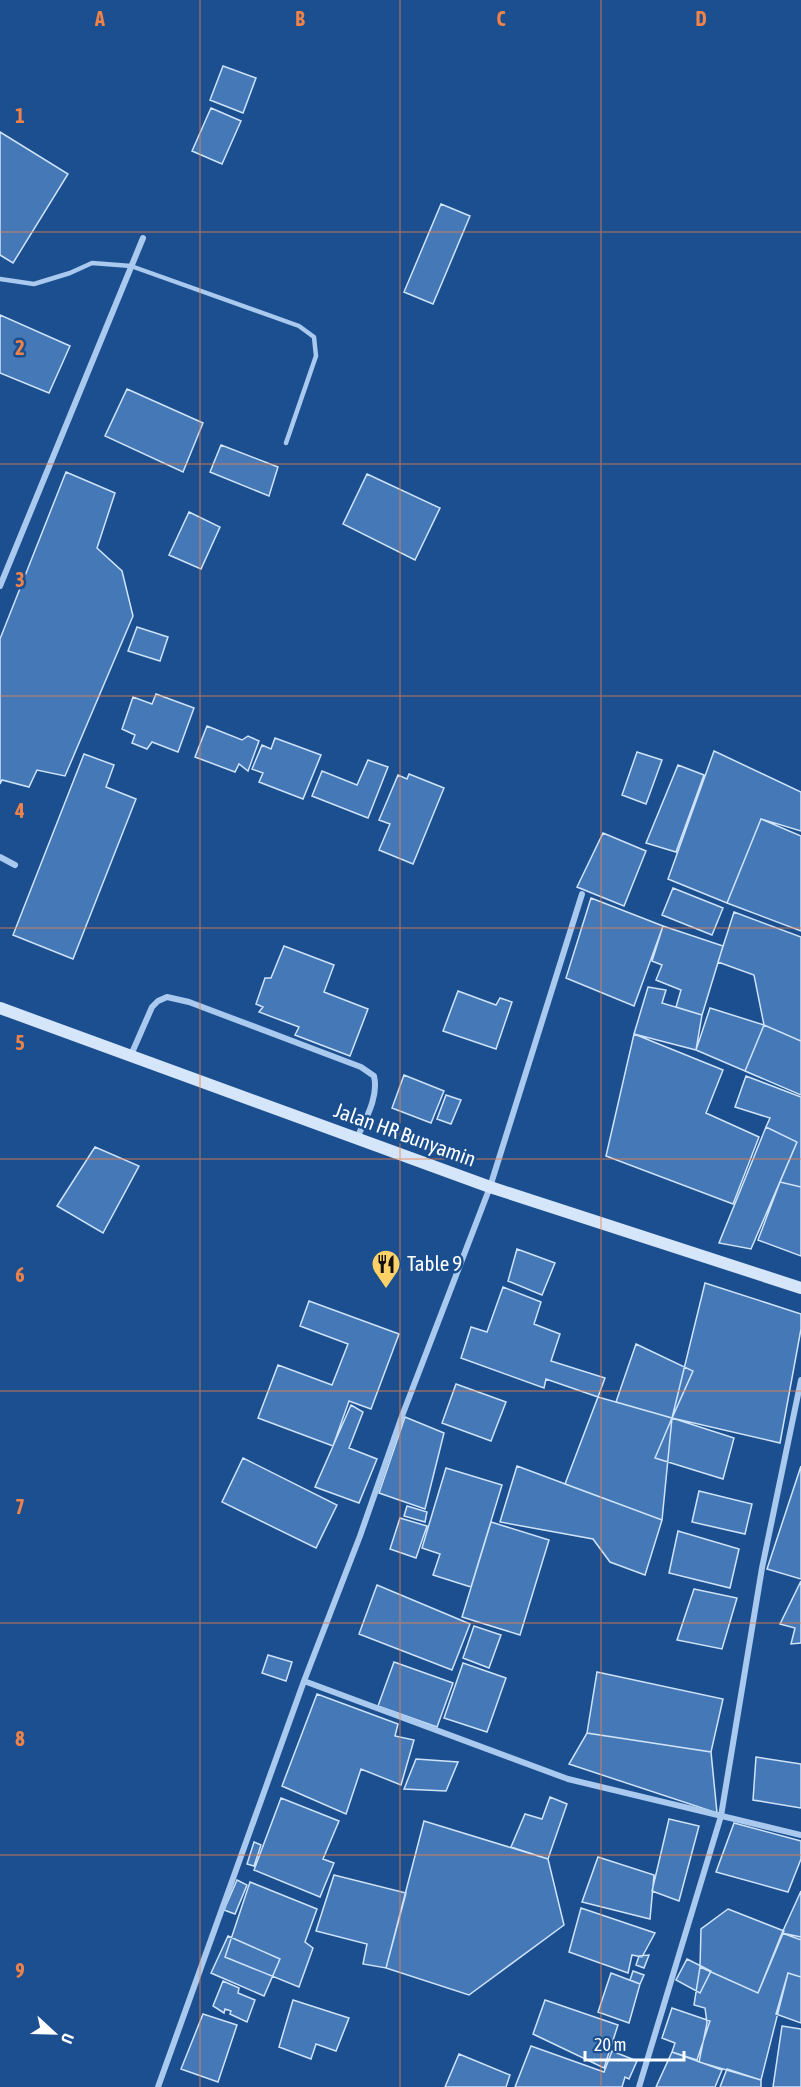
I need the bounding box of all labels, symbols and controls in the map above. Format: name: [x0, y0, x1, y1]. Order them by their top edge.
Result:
text: A: [94, 7, 105, 30]
text: B: [295, 7, 305, 30]
text: C: [497, 7, 506, 30]
text: D: [695, 7, 707, 30]
text: 1: [15, 104, 25, 127]
text: 2: [15, 336, 25, 359]
text: 3: [15, 568, 25, 591]
text: 4: [14, 799, 25, 822]
text: 5: [15, 1031, 25, 1054]
street label: Jalan HR Bunyamin: [331, 1097, 479, 1171]
restaurant icon: Table 9: [370, 1248, 402, 1290]
place label: Table 9: [407, 1251, 462, 1275]
text: 6: [15, 1263, 25, 1286]
text: 7: [15, 1495, 25, 1518]
text: 8: [15, 1727, 25, 1750]
text: 9: [15, 1959, 25, 1982]
north arrow: [24, 2003, 84, 2063]
scale bar: [585, 2024, 684, 2062]
text: U: [58, 2031, 78, 2046]
text: 20 m: [594, 2034, 626, 2055]

